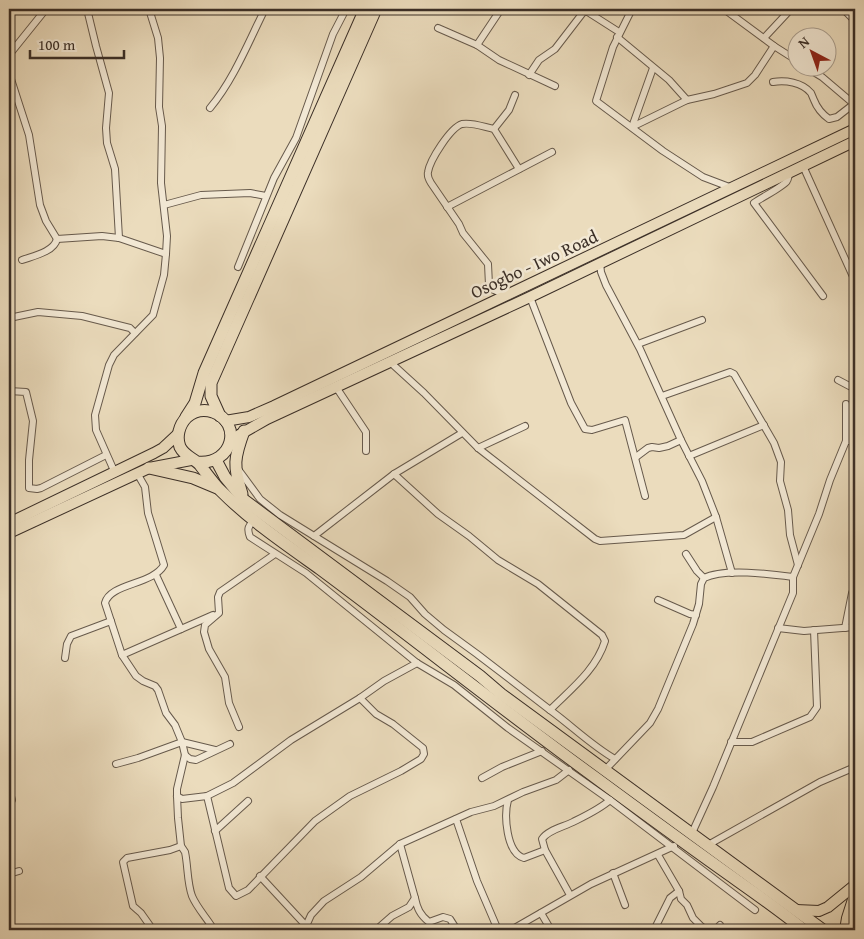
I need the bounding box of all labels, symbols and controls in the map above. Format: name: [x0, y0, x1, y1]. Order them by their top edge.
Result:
scale bar: [30, 28, 124, 60]
north arrow: [786, 28, 836, 78]
text: N: [793, 31, 814, 53]
text: 100 m: [38, 34, 76, 55]
street label: Osogbo - Iwo Road: [466, 223, 602, 305]

